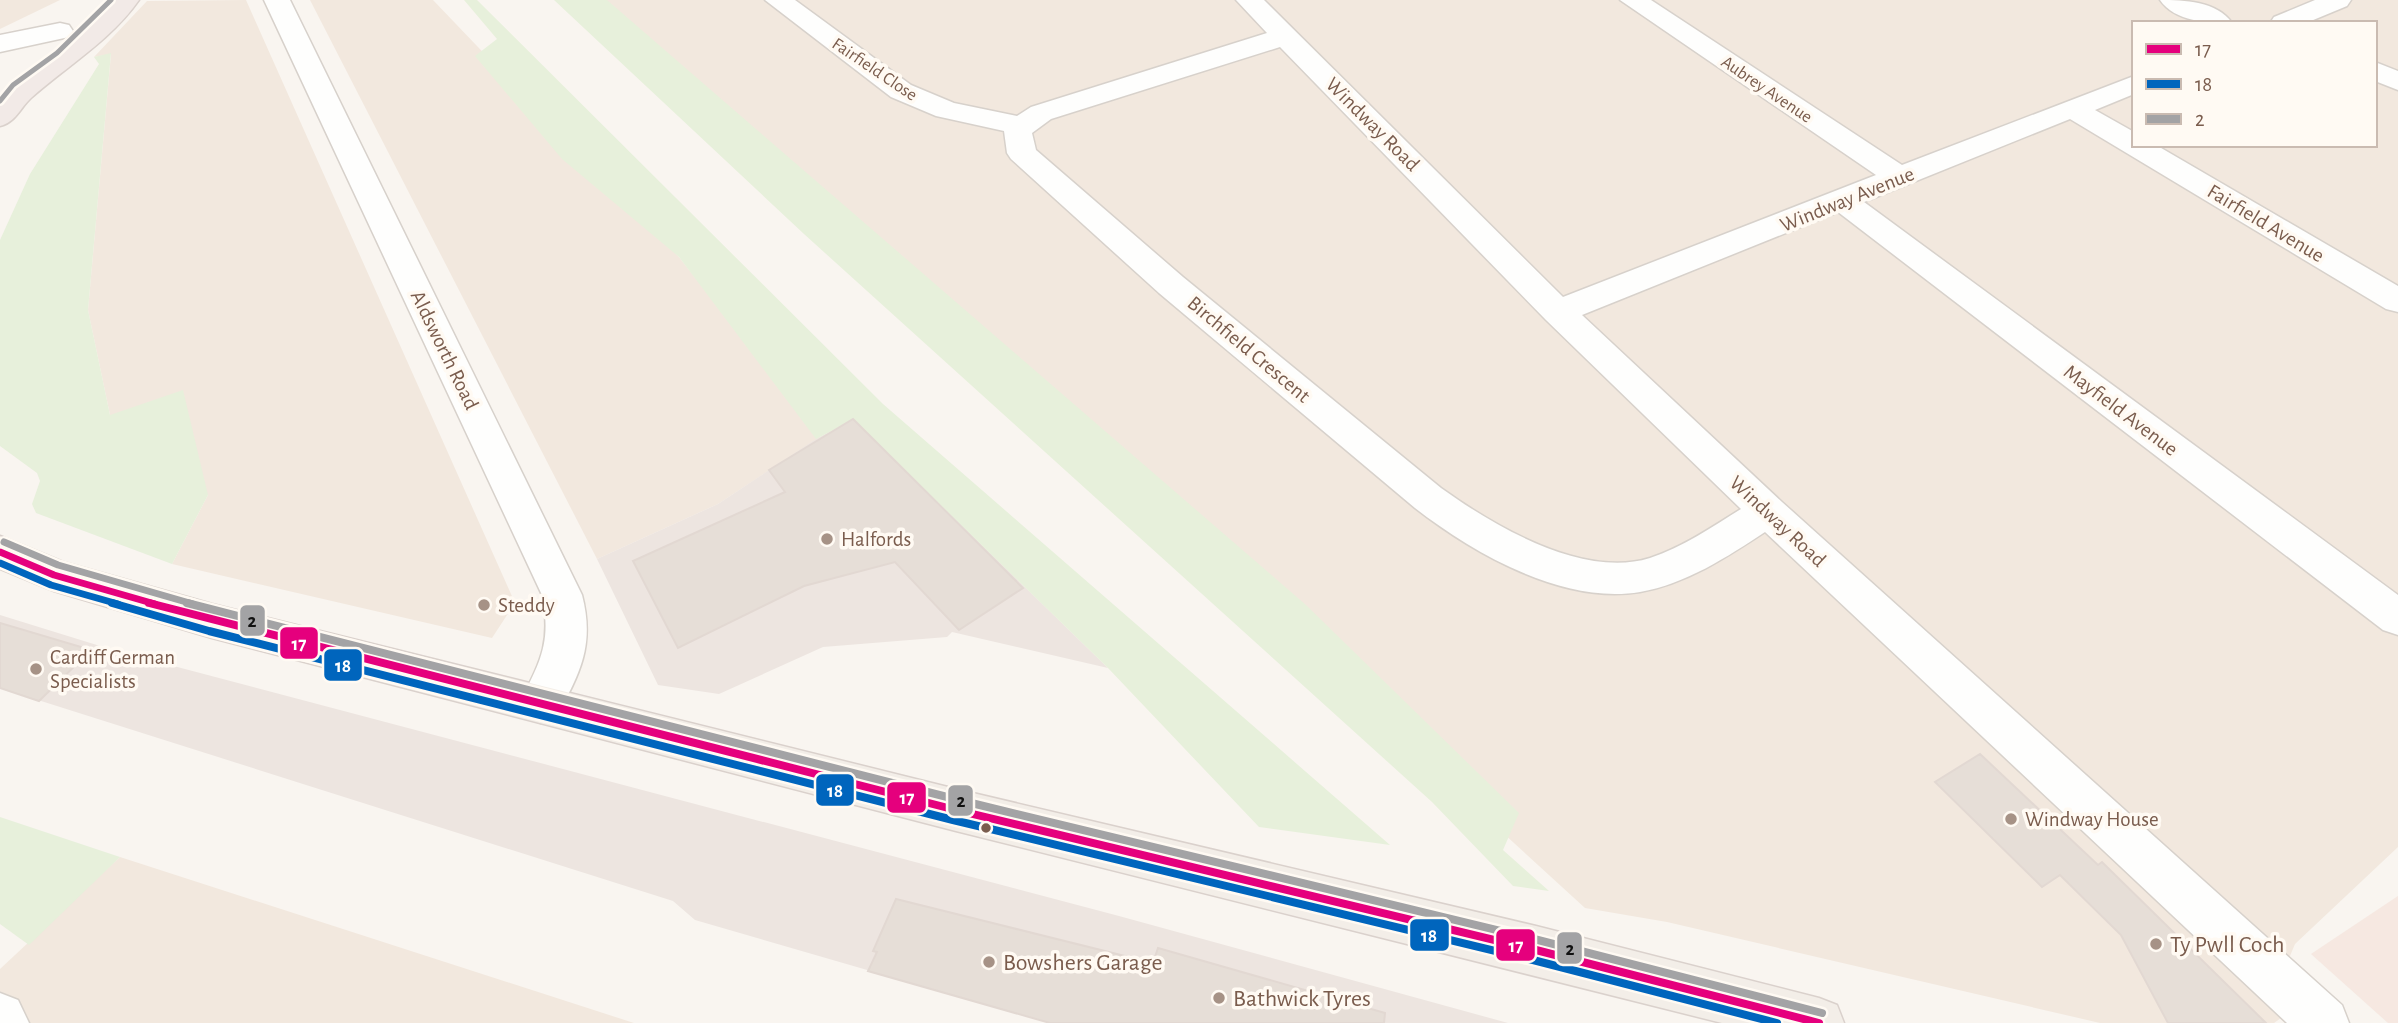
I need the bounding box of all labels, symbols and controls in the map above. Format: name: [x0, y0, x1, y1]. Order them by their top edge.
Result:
legend: [2132, 21, 2377, 147]
street label: Fairfield Close: [829, 35, 920, 105]
text: 17: [2195, 39, 2211, 60]
street label: Aubrey Avenue: [1718, 53, 1815, 127]
street label: Windway Road: [1322, 73, 1424, 175]
text: 18: [2195, 74, 2212, 95]
text: 2: [2195, 109, 2205, 130]
street label: Windway Avenue: [1777, 163, 1917, 236]
street label: Fairfield Avenue: [2204, 180, 2328, 266]
street label: Aldsworth Road: [407, 287, 482, 413]
street label: Birchfield Crescent: [1183, 292, 1314, 407]
street label: Mayfield Avenue: [2060, 361, 2182, 460]
street label: Windway Road: [1726, 472, 1830, 571]
place label: Halfords: [841, 529, 911, 550]
marker: Halfords: [819, 531, 835, 547]
place label: Steddy: [498, 595, 555, 616]
marker: Steddy: [476, 597, 492, 613]
line badge: 2: [239, 604, 266, 637]
text: 2: [248, 612, 257, 631]
line badge: 17: [279, 626, 319, 660]
text: 17: [291, 635, 307, 654]
place label: Cardiff German Specialists: [50, 647, 175, 692]
line badge: 18: [323, 648, 363, 682]
text: 18: [335, 657, 351, 676]
marker: Cardiff German Specialists: [28, 661, 44, 677]
line badge: 18: [815, 773, 855, 807]
line badge: 17: [886, 781, 927, 814]
text: 18: [827, 782, 843, 801]
line badge: 2: [947, 784, 974, 817]
text: 17: [899, 789, 915, 808]
text: 2: [957, 792, 966, 811]
place label: Windway House: [2025, 809, 2159, 830]
marker: Windway House: [2003, 811, 2019, 827]
unlabelled marker: [979, 821, 993, 835]
line badge: 18: [1409, 918, 1450, 952]
text: 18: [1421, 927, 1437, 946]
line badge: 17: [1495, 928, 1536, 962]
line badge: 2: [1556, 931, 1583, 965]
place label: Ty Pwll Coch: [2170, 933, 2284, 957]
marker: Ty Pwll Coch: [2148, 936, 2164, 952]
text: 17: [1508, 937, 1524, 956]
text: 2: [1566, 940, 1575, 959]
place label: Bowshers Garage: [1003, 951, 1163, 975]
marker: Bowshers Garage: [981, 954, 997, 970]
place label: Bathwick Tyres: [1233, 987, 1371, 1011]
marker: Bathwick Tyres: [1211, 990, 1227, 1006]

